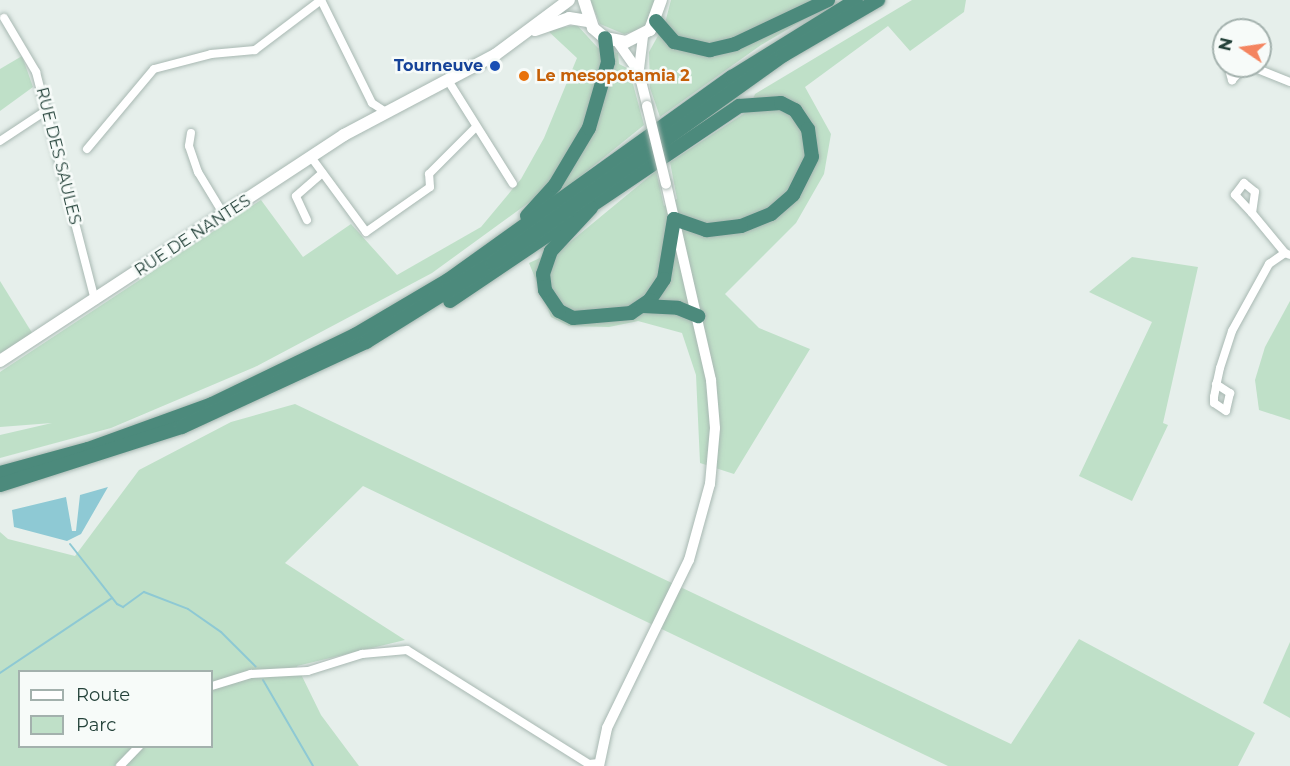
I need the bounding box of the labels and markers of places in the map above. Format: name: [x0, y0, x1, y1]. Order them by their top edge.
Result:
place label: Tourneuve: [394, 56, 483, 76]
marker: Tourneuve: [488, 59, 502, 73]
place label: Le mesopotamia 2: [536, 66, 690, 86]
marker: Le mesopotamia 2: [517, 69, 531, 83]

